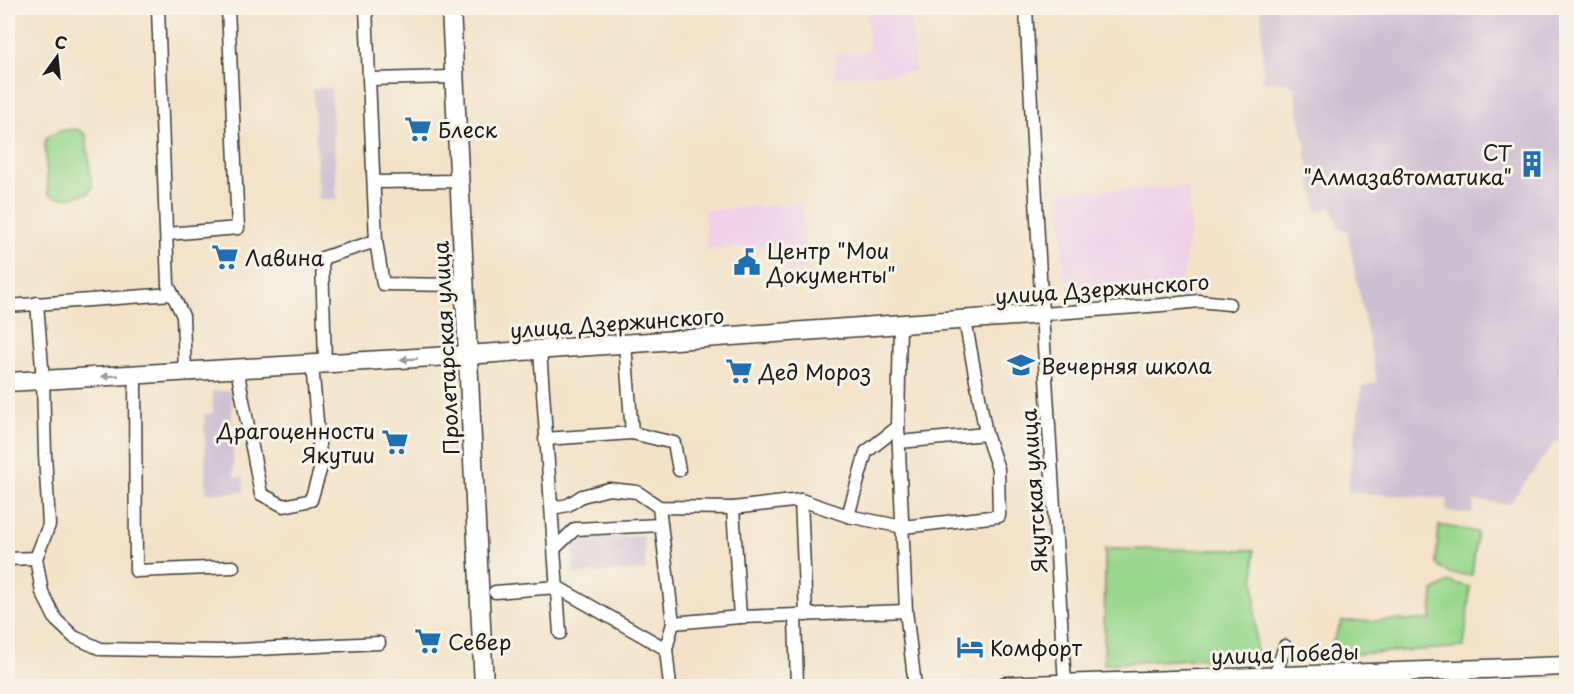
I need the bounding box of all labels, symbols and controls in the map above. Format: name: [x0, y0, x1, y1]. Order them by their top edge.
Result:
north arrow: [27, 27, 87, 87]
text: С: [52, 28, 70, 55]
place label: Блеск: [438, 113, 498, 145]
supermarket icon: Блеск: [403, 114, 433, 144]
place label: СТ "Алмазавтоматика": [1303, 136, 1513, 192]
building icon: СТ "Алмазавтоматика": [1517, 149, 1547, 179]
place label: Центр "Мои Документы": [766, 234, 896, 290]
street label: Пролетарская улица: [423, 239, 467, 456]
place label: Лавина: [245, 241, 325, 273]
supermarket icon: Лавина: [210, 242, 240, 272]
public building icon: Центр "Мои Документы": [732, 247, 762, 277]
street label: улица Дзержинского: [994, 265, 1210, 311]
street label: улица Дзержинского: [509, 299, 725, 345]
place label: Вечерняя школа: [1041, 349, 1212, 381]
school or university icon: Вечерняя школа: [1006, 350, 1036, 380]
one-way arrow: [400, 354, 419, 363]
place label: Дед Мороз: [758, 355, 871, 387]
supermarket icon: Дед Мороз: [724, 356, 754, 386]
one-way arrow: [100, 371, 119, 381]
street label: Якутская улица: [1011, 407, 1055, 574]
place label: Драгоценности Якутии: [216, 414, 375, 470]
supermarket icon: Драгоценности Якутии: [380, 427, 410, 457]
place label: Север: [448, 625, 511, 657]
supermarket icon: Север: [413, 626, 443, 656]
place label: Комфорт: [990, 631, 1083, 663]
hotel icon: Комфорт: [955, 632, 985, 662]
street label: улица Победы: [1210, 634, 1360, 672]

